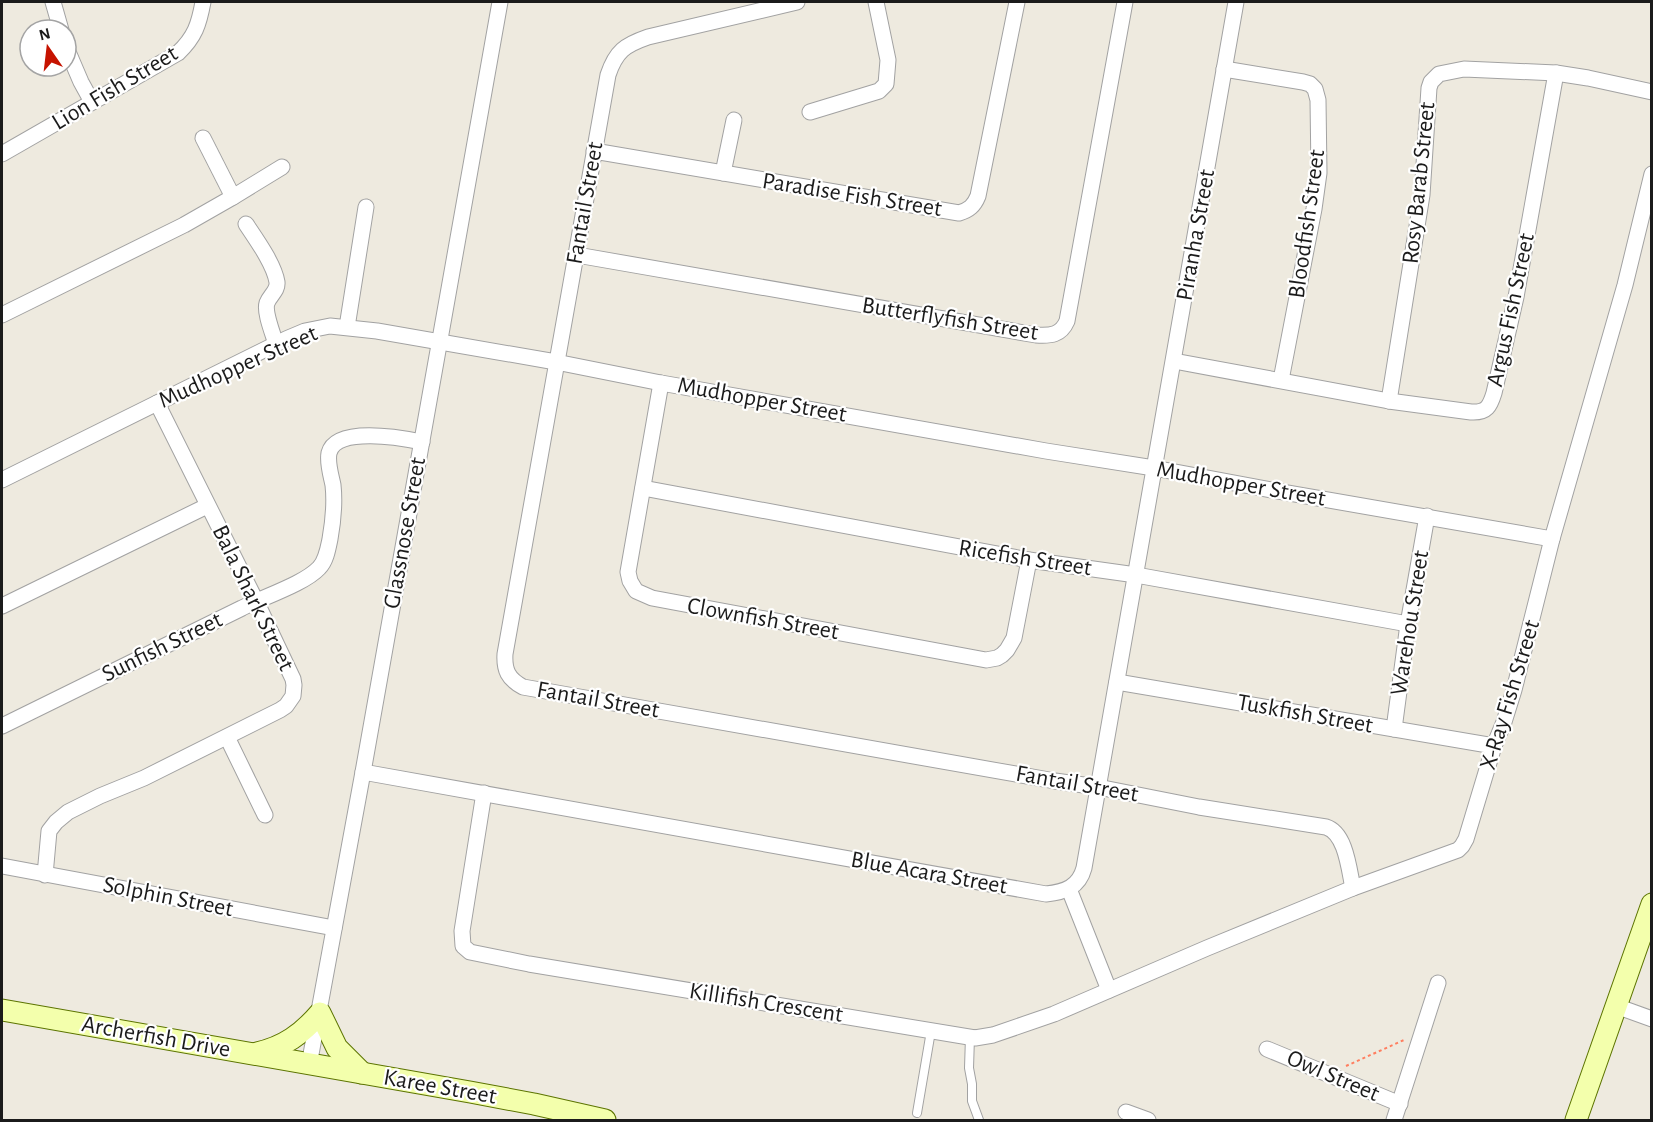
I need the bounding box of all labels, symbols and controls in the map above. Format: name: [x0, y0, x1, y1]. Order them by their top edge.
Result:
north arrow: [18, 18, 78, 78]
text: N: [37, 25, 52, 44]
street label: Lion Fish Street: [48, 41, 182, 135]
street label: Rosy Barab Street: [1399, 101, 1439, 265]
street label: Fantail Street: [562, 140, 608, 266]
street label: Bloodfish Street: [1285, 148, 1329, 300]
street label: Piranha Street: [1173, 167, 1219, 303]
street label: Paradise Fish Street: [761, 169, 944, 221]
street label: Argus Fish Street: [1483, 231, 1539, 389]
street label: Butterflyfish Street: [860, 293, 1040, 345]
street label: Mudhopper Street: [155, 321, 321, 413]
street label: Mudhopper Street: [676, 373, 849, 427]
street label: Glassnose Street: [380, 455, 430, 611]
street label: Mudhopper Street: [1155, 457, 1328, 511]
street label: Bala Shark Street: [207, 521, 299, 675]
street label: Ricefish Street: [957, 536, 1094, 580]
street label: Warehou Street: [1387, 548, 1433, 697]
street label: Clownfish Street: [685, 594, 841, 644]
street label: Sunfish Street: [98, 607, 226, 686]
street label: X-Ray Fish Street: [1476, 617, 1544, 773]
street label: Fantail Street: [535, 677, 661, 723]
street label: Tuskfish Street: [1235, 690, 1375, 738]
street label: Fantail Street: [1014, 761, 1140, 807]
street label: Blue Acara Street: [849, 847, 1009, 899]
street label: Solphin Street: [101, 873, 235, 921]
street label: Killifish Crescent: [687, 979, 845, 1027]
street label: Archerfish Drive: [80, 1012, 232, 1062]
street label: Owl Street: [1283, 1046, 1383, 1106]
street label: Karee Street: [382, 1065, 499, 1109]

